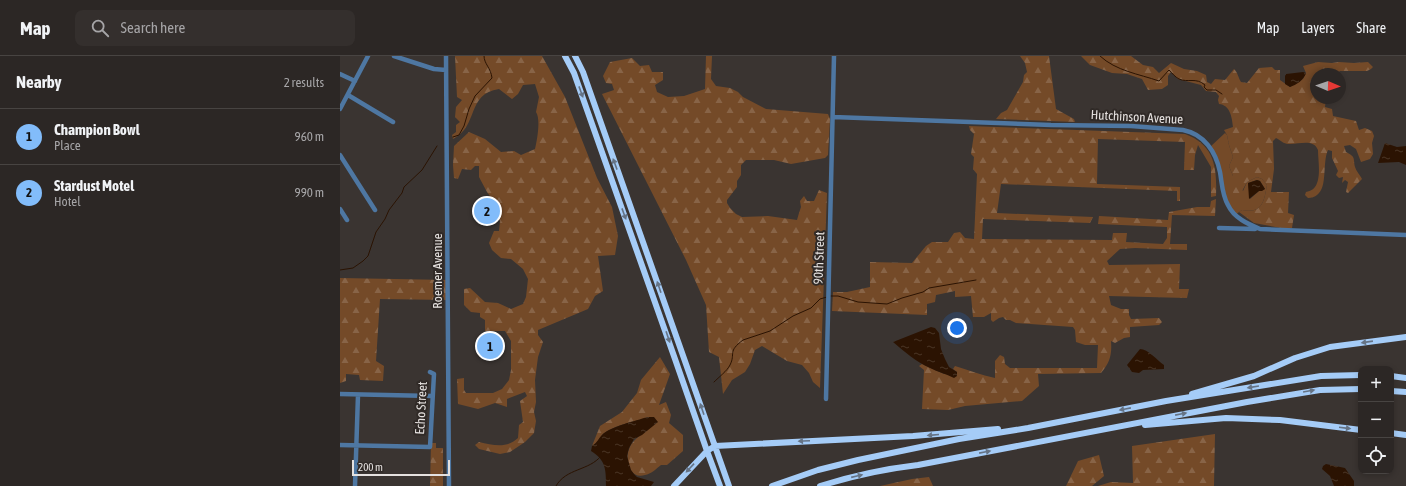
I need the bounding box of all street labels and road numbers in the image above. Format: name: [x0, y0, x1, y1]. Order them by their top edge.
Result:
street label: Hutchinson Avenue: [1090, 107, 1184, 127]
street label: 90th Street: [811, 231, 827, 285]
street label: Roemer Avenue: [430, 233, 445, 309]
street label: Echo Street: [412, 381, 430, 435]

